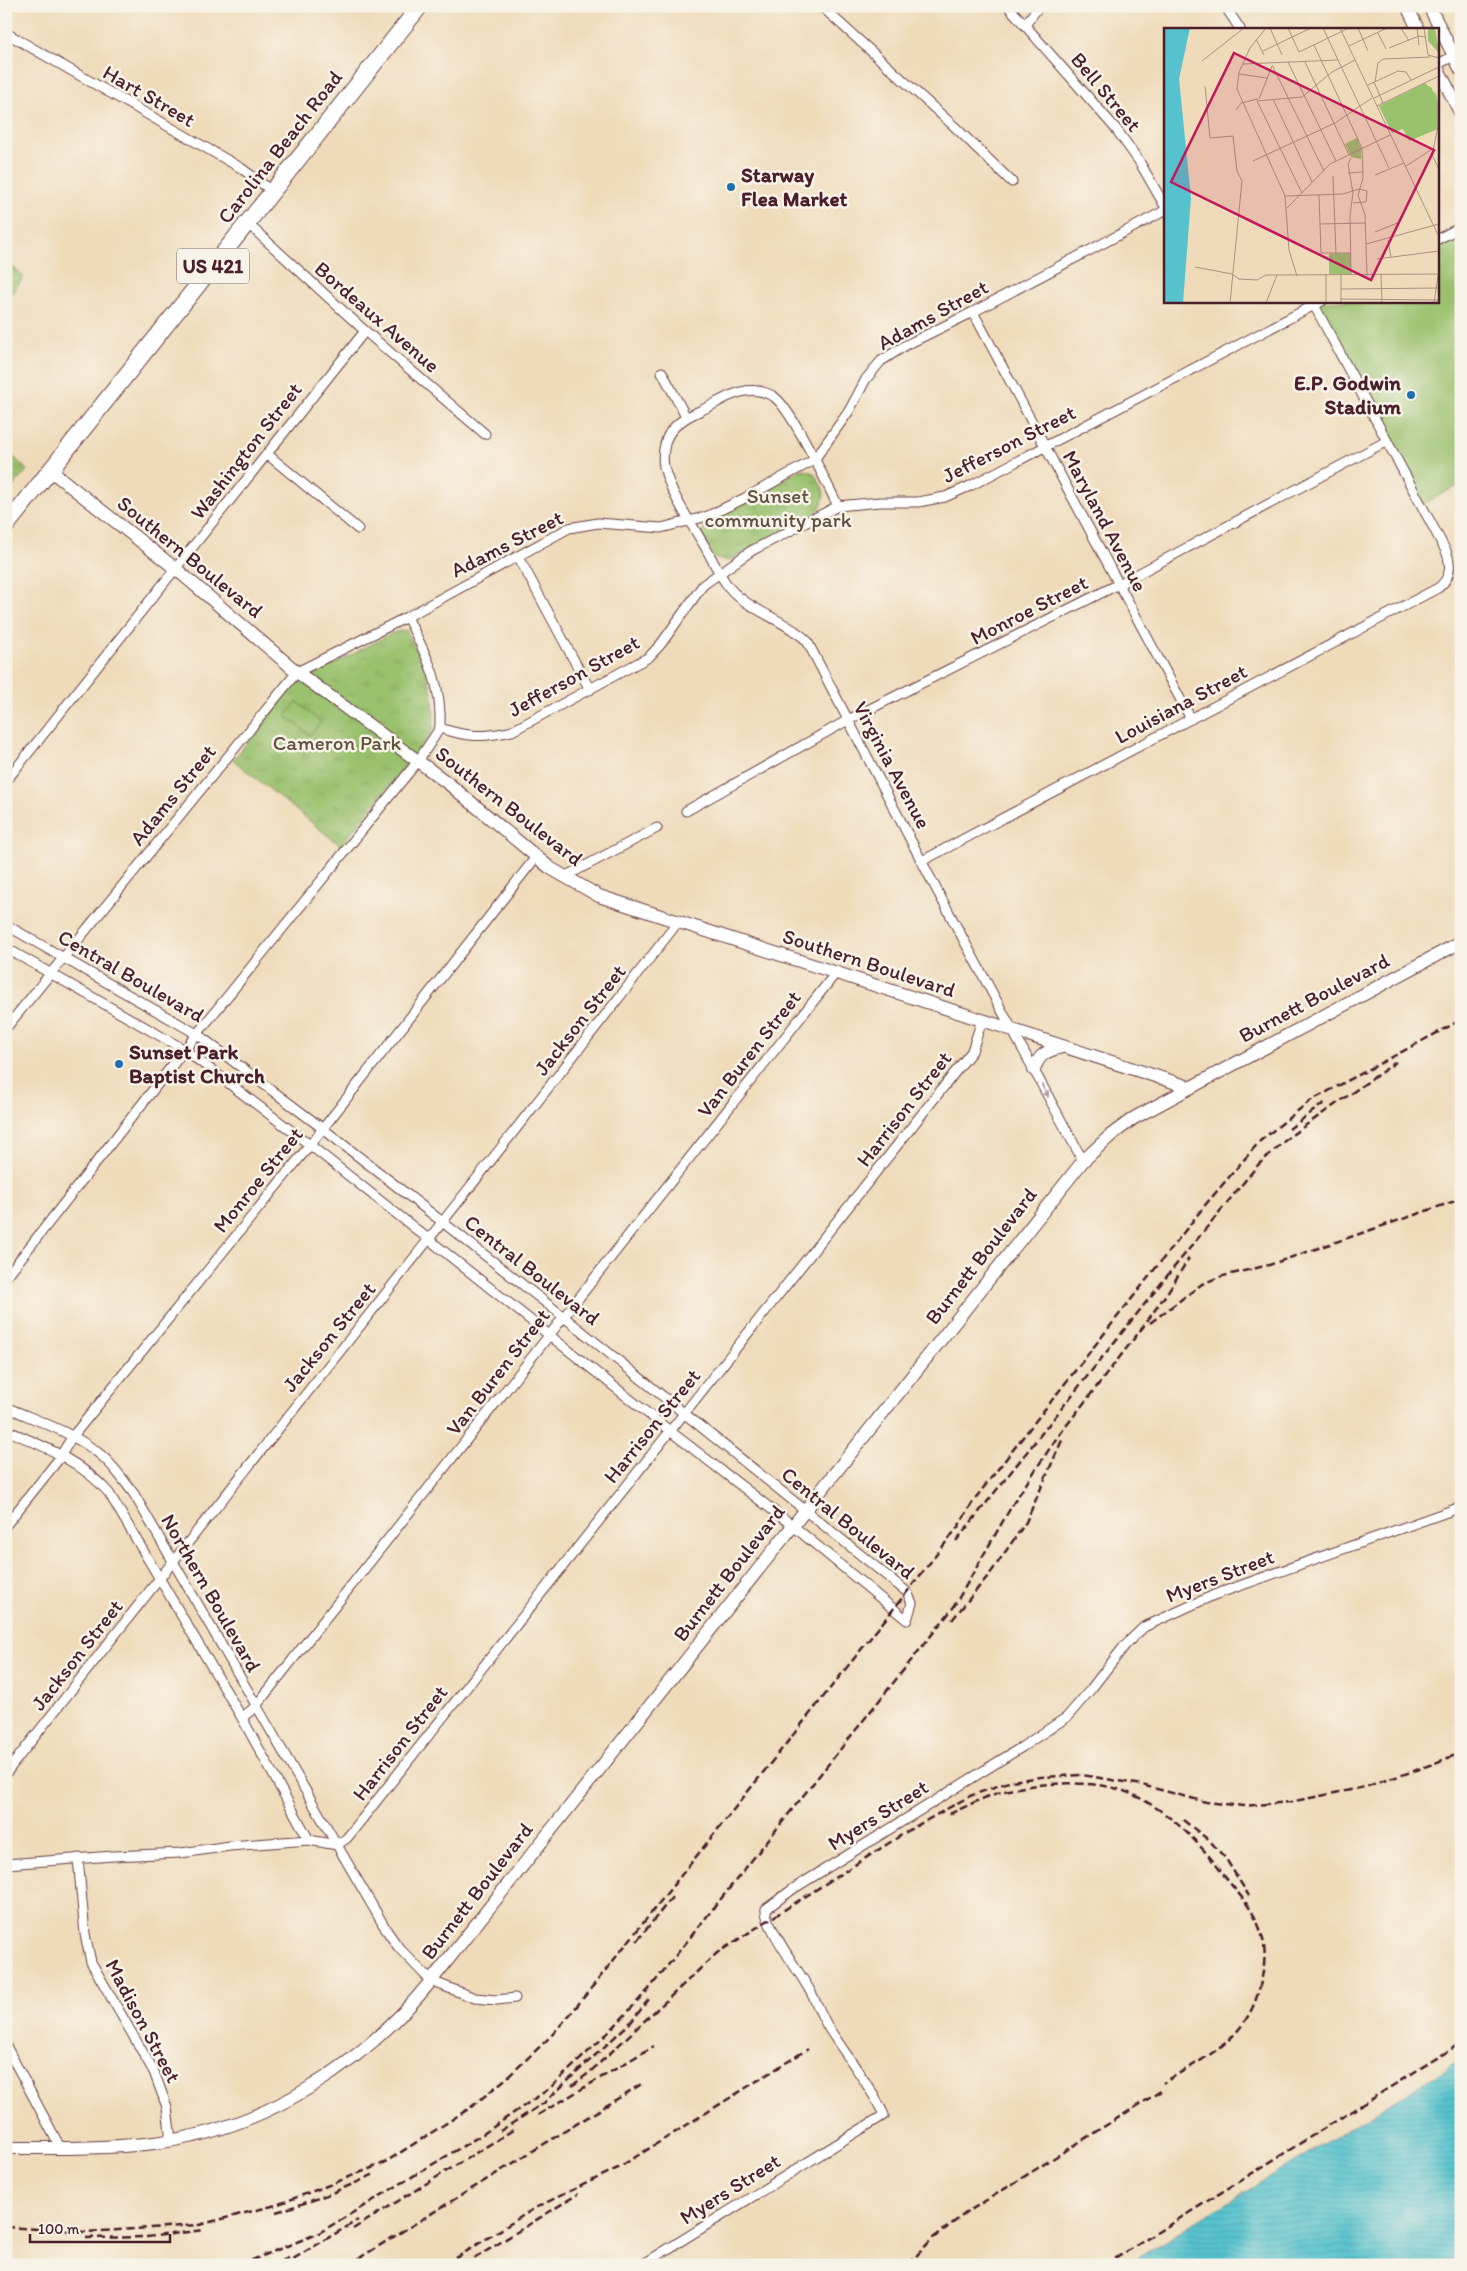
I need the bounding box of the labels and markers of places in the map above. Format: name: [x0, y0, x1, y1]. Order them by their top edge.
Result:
place label: Starway Flea Market: [741, 162, 847, 211]
marker: Starway Flea Market: [725, 181, 737, 193]
place label: E.P. Godwin Stadium: [1294, 370, 1401, 419]
marker: E.P. Godwin Stadium: [1405, 389, 1417, 401]
place label: Sunset Park Baptist Church: [129, 1039, 265, 1089]
marker: Sunset Park Baptist Church: [113, 1058, 125, 1070]

